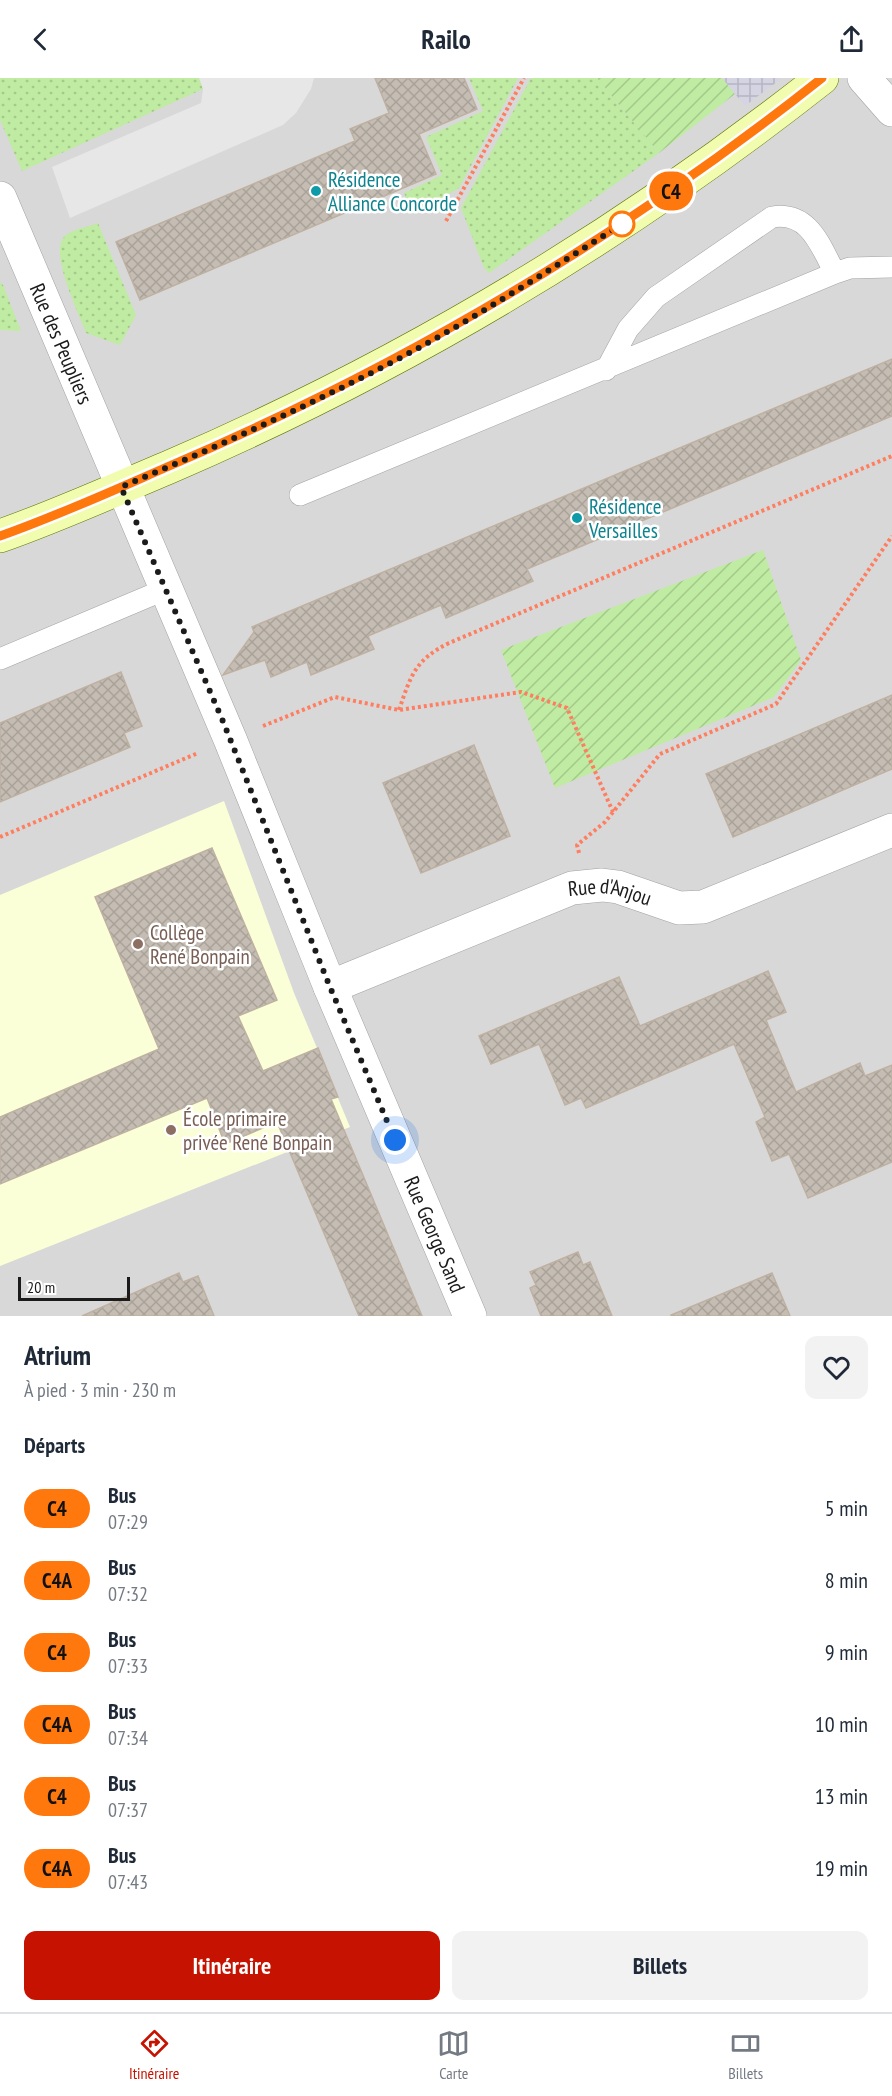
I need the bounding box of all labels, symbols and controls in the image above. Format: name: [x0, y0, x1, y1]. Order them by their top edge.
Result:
text: Railo: [421, 22, 471, 56]
icon: back: [24, 23, 57, 56]
icon: share: [835, 23, 868, 56]
place label: Résidence Alliance Concorde: [328, 166, 457, 217]
line badge: C4: [644, 172, 698, 210]
text: C4: [661, 178, 681, 205]
marker: Résidence Alliance Concorde: [309, 184, 323, 198]
unlabelled marker: [609, 211, 635, 237]
street label: Rue des Peupliers: [24, 279, 99, 408]
place label: Résidence Versailles: [588, 493, 661, 544]
marker: Résidence Versailles: [570, 511, 584, 525]
street label: Rue d'Anjou: [567, 871, 655, 911]
place label: Collège René Bonpain: [150, 919, 250, 970]
marker: Collège René Bonpain: [131, 937, 145, 951]
place label: École primaire privée René Bonpain: [183, 1105, 332, 1156]
marker: École primaire privée René Bonpain: [164, 1123, 178, 1137]
your location: [380, 1125, 410, 1155]
street label: Rue George Sand: [399, 1172, 472, 1297]
scale bar: [18, 1274, 130, 1302]
text: 20 m: [27, 1277, 55, 1297]
text: Atrium: [24, 1336, 91, 1373]
button: heart: [805, 1336, 868, 1399]
text: À pied · 3 min · 230 m: [24, 1377, 176, 1403]
text: Départs: [24, 1431, 85, 1459]
text: Bus: [108, 1481, 136, 1509]
text: 5 min: [825, 1494, 868, 1522]
text: C4: [47, 1495, 67, 1522]
text: 07:29: [108, 1509, 148, 1535]
text: Bus: [108, 1553, 136, 1581]
text: 8 min: [825, 1566, 868, 1594]
text: C4A: [42, 1567, 72, 1594]
text: 07:32: [108, 1581, 148, 1607]
text: Bus: [108, 1625, 136, 1653]
text: 9 min: [825, 1638, 868, 1666]
text: C4: [47, 1639, 67, 1666]
text: 07:33: [108, 1653, 148, 1679]
text: Bus: [108, 1697, 136, 1725]
text: 10 min: [815, 1710, 868, 1738]
text: C4A: [42, 1711, 72, 1738]
text: 07:34: [108, 1725, 148, 1751]
text: Bus: [108, 1769, 136, 1797]
text: 13 min: [815, 1782, 868, 1810]
text: C4: [47, 1783, 67, 1810]
text: 07:37: [108, 1797, 148, 1823]
text: Bus: [108, 1841, 136, 1869]
text: 19 min: [815, 1854, 868, 1882]
text: C4A: [42, 1855, 72, 1882]
text: 07:43: [108, 1869, 148, 1895]
button: Itinéraire: [24, 1931, 440, 2000]
button: Billets: [452, 1931, 868, 2000]
tab: Itinéraire: [129, 2027, 179, 2083]
tab: Carte: [437, 2027, 470, 2083]
tab: Billets: [728, 2027, 763, 2083]

